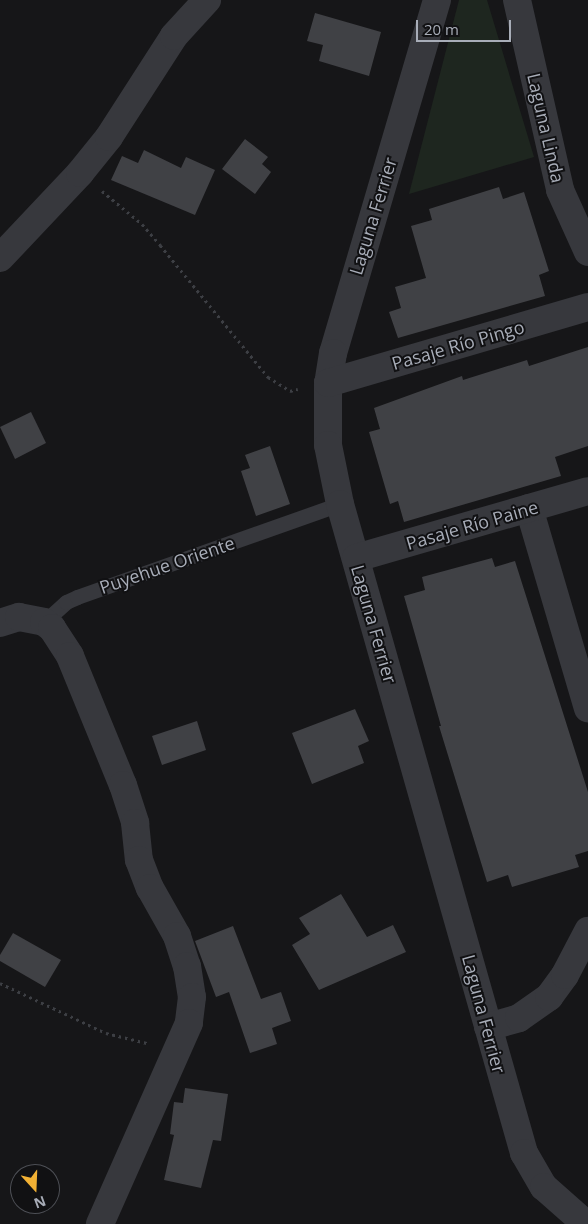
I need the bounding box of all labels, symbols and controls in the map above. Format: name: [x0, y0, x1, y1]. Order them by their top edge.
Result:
scale bar: [418, 10, 513, 42]
text: 20 m: [424, 19, 459, 39]
street label: Laguna Linda: [523, 71, 569, 185]
street label: Laguna Ferrier: [345, 154, 401, 278]
street label: Pasaje Río Pingo: [389, 316, 527, 374]
street label: Pasaje Río Paine: [403, 496, 541, 554]
street label: Puyehue Oriente: [97, 532, 237, 598]
street label: Laguna Ferrier: [347, 562, 401, 686]
street label: Laguna Ferrier: [458, 952, 510, 1076]
north arrow: [10, 1164, 60, 1214]
text: N: [31, 1192, 49, 1213]

